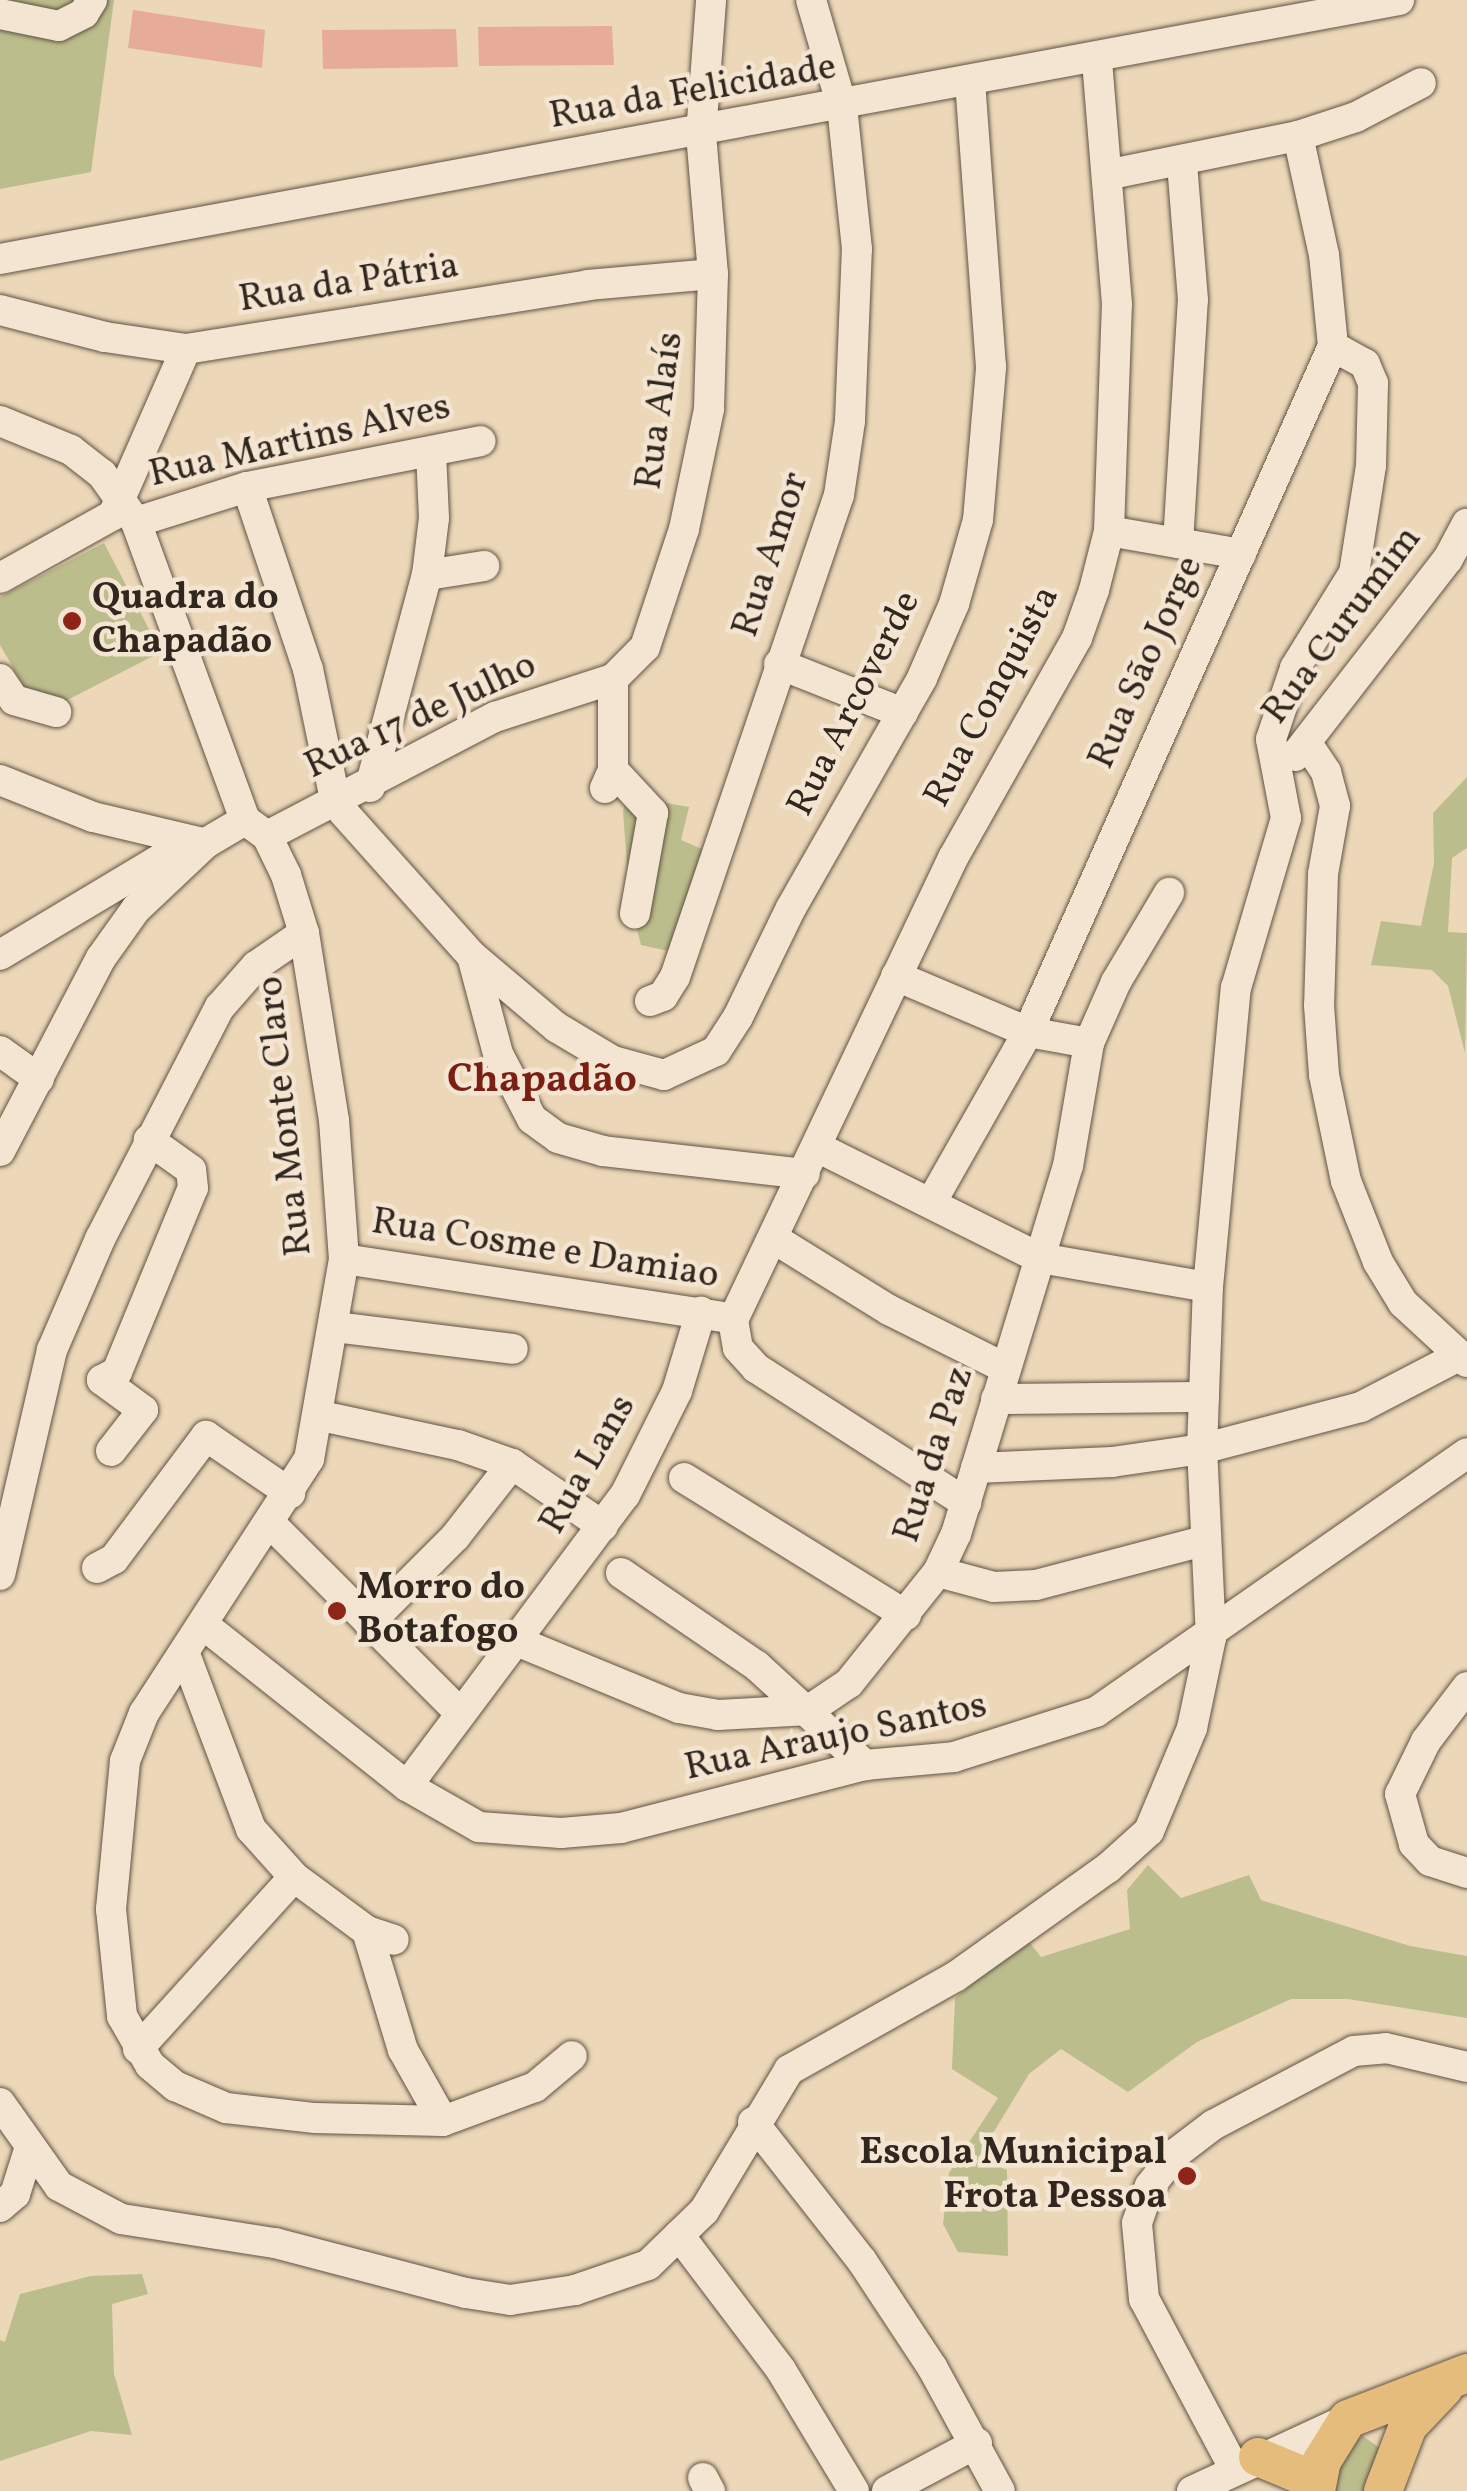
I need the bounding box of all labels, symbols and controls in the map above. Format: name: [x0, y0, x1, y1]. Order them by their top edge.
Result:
street label: Rua da Felicidade: [546, 45, 840, 141]
street label: Rua da Pátria: [236, 244, 462, 324]
street label: Rua Alaís: [627, 329, 695, 493]
street label: Rua Martins Alves: [145, 385, 455, 499]
street label: Rua Amor: [724, 467, 820, 643]
street label: Rua Curumim: [1254, 518, 1432, 734]
street label: Rua São Jorge: [1080, 550, 1214, 776]
place label: Quadra do Chapadão: [92, 576, 279, 666]
street label: Rua Conquista: [916, 579, 1070, 815]
street label: Rua Arcoverde: [779, 584, 931, 824]
marker: Quadra do Chapadão: [61, 610, 83, 632]
street label: Rua 17 de Julho: [298, 644, 544, 790]
street label: Rua Monte Claro: [249, 974, 323, 1258]
district label: Chapadão: [447, 1057, 637, 1105]
street label: Rua Cosme e Damiao: [368, 1200, 722, 1300]
street label: Rua da Paz: [885, 1361, 985, 1549]
street label: Rua Lans: [531, 1387, 647, 1543]
place label: Morro do Botafogo: [357, 1566, 525, 1656]
marker: Morro do Botafogo: [326, 1600, 348, 1622]
street label: Rua Araujo Santos: [681, 1684, 991, 1792]
place label: Escola Municipal Frota Pessoa: [859, 2131, 1167, 2220]
marker: Escola Municipal Frota Pessoa: [1176, 2165, 1198, 2187]

